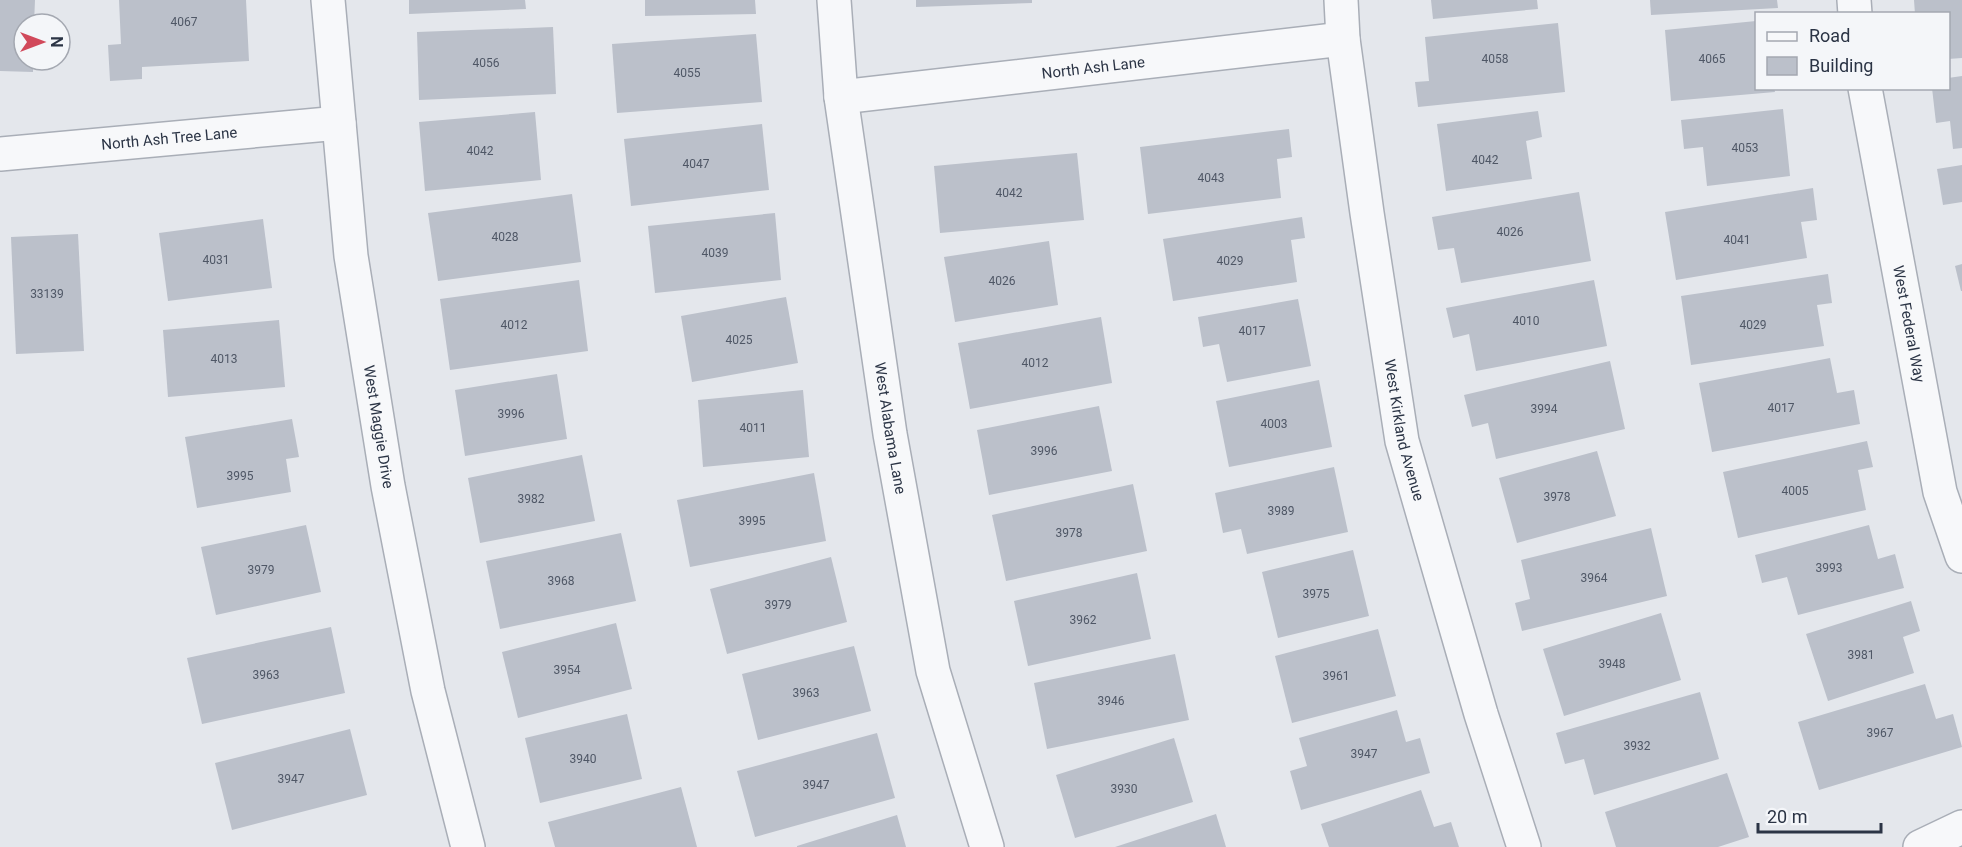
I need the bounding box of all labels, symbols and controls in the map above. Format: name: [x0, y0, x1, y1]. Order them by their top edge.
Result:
north arrow: [12, 12, 72, 72]
legend: [1755, 12, 1950, 90]
house number: 4067: [171, 15, 198, 29]
text: Road: [1809, 25, 1850, 46]
text: N: [47, 36, 66, 48]
house number: 4058: [1482, 52, 1509, 66]
house number: 4065: [1699, 52, 1726, 66]
street label: North Ash Lane: [1041, 53, 1146, 83]
text: Building: [1809, 55, 1873, 76]
house number: 4056: [473, 56, 500, 70]
house number: 4055: [674, 66, 701, 80]
street label: North Ash Tree Lane: [101, 123, 238, 154]
house number: 4053: [1732, 141, 1758, 155]
house number: 4042: [467, 144, 494, 158]
house number: 4042: [1472, 153, 1499, 167]
house number: 4047: [683, 157, 710, 171]
house number: 4043: [1198, 171, 1224, 185]
house number: 4042: [996, 186, 1023, 200]
house number: 4026: [1497, 225, 1524, 239]
house number: 4028: [492, 230, 519, 244]
house number: 4041: [1724, 233, 1750, 247]
house number: 4039: [702, 246, 728, 260]
house number: 4031: [203, 253, 229, 267]
house number: 4029: [1217, 254, 1243, 268]
street label: West Federal Way: [1889, 264, 1928, 384]
house number: 4026: [989, 274, 1016, 288]
house number: 33139: [30, 287, 64, 301]
house number: 4010: [1513, 314, 1540, 328]
house number: 4012: [501, 318, 528, 332]
house number: 4029: [1740, 318, 1766, 332]
house number: 4017: [1239, 324, 1266, 338]
house number: 4025: [726, 333, 753, 347]
house number: 4013: [211, 352, 237, 366]
house number: 4012: [1022, 356, 1049, 370]
street label: West Kirkland Avenue: [1381, 358, 1428, 503]
street label: West Alabama Lane: [871, 361, 910, 496]
street label: West Maggie Drive: [360, 364, 397, 490]
house number: 4017: [1768, 401, 1795, 415]
house number: 3994: [1531, 402, 1558, 416]
house number: 3996: [498, 407, 525, 421]
house number: 4003: [1261, 417, 1287, 431]
house number: 4011: [740, 421, 766, 435]
house number: 3996: [1031, 444, 1058, 458]
house number: 3995: [227, 469, 254, 483]
house number: 4005: [1782, 484, 1809, 498]
house number: 3978: [1544, 490, 1571, 504]
house number: 3982: [518, 492, 545, 506]
house number: 3989: [1268, 504, 1294, 518]
house number: 3995: [739, 514, 766, 528]
house number: 3978: [1056, 526, 1083, 540]
house number: 3993: [1816, 561, 1842, 575]
house number: 3979: [248, 563, 274, 577]
house number: 3964: [1581, 571, 1608, 585]
house number: 3968: [548, 574, 575, 588]
house number: 3975: [1303, 587, 1330, 601]
house number: 3979: [765, 598, 791, 612]
house number: 3962: [1070, 613, 1097, 627]
house number: 3981: [1848, 648, 1874, 662]
house number: 3948: [1599, 657, 1626, 671]
house number: 3954: [554, 663, 581, 677]
house number: 3963: [253, 668, 279, 682]
house number: 3961: [1323, 669, 1349, 683]
house number: 3963: [793, 686, 819, 700]
house number: 3946: [1098, 694, 1125, 708]
house number: 3967: [1867, 726, 1894, 740]
house number: 3932: [1624, 739, 1651, 753]
house number: 3947: [1351, 747, 1378, 761]
house number: 3940: [570, 752, 597, 766]
house number: 3947: [278, 772, 305, 786]
house number: 3947: [803, 778, 830, 792]
house number: 3930: [1111, 782, 1138, 796]
scale bar: [1758, 796, 1881, 834]
text: 20 m: [1767, 806, 1807, 827]

